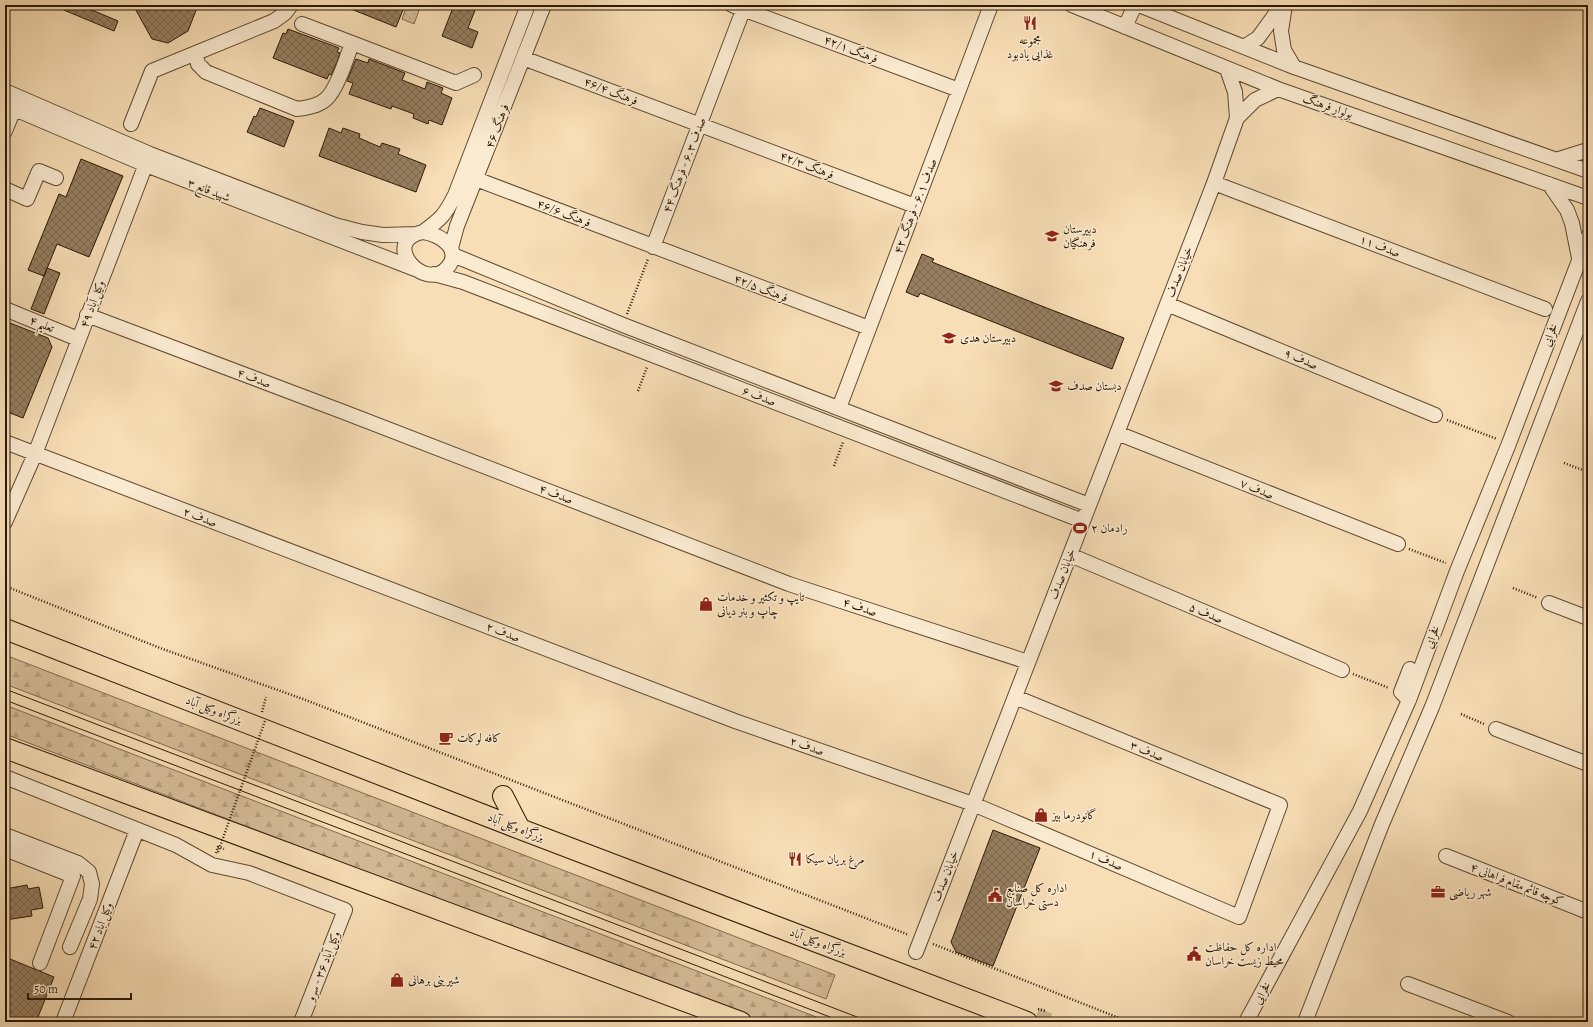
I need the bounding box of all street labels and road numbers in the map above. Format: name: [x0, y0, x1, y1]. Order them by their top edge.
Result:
street label: فرهنگ ۴۲/۱: [822, 31, 880, 67]
street label: فرهنگ ۴۶/۴: [582, 73, 640, 109]
street label: بولوار فرهنگ: [1301, 90, 1355, 122]
street label: فرهنگ ۴۶: [481, 102, 513, 150]
street label: صدف ۶.۳ - فرهنگ ۴۴: [658, 115, 710, 215]
street label: فرهنگ ۴۲/۳: [778, 147, 836, 183]
street label: صدف ۶.۱ - فرهنگ ۴۲: [889, 156, 941, 256]
street label: شهید قانع ۳: [184, 175, 233, 208]
street label: فرهنگ ۴۶/۶: [535, 195, 593, 231]
street label: صدف ۱۱: [1357, 231, 1403, 261]
street label: خیابان صدف: [1162, 244, 1196, 300]
street label: فرهنگ ۴۲/۵: [732, 270, 790, 306]
street label: وکیل آباد ۴۹: [76, 278, 109, 330]
street label: تعلیم ۴: [26, 312, 57, 340]
street label: فخرایی: [1538, 321, 1562, 349]
street label: صدف ۹: [1282, 345, 1320, 373]
street label: صدف ۴: [235, 364, 273, 392]
street label: صدف ۶: [740, 382, 778, 410]
street label: صدف ۷: [1238, 475, 1276, 503]
street label: صدف ۴: [537, 480, 575, 508]
street label: صدف ۲: [181, 503, 219, 531]
street label: خیابان صدف: [1045, 546, 1079, 602]
street label: صدف ۴: [841, 594, 879, 620]
street label: صدف ۵: [1187, 599, 1225, 627]
street label: صدف ۲: [484, 618, 522, 646]
street label: فخرایی: [1420, 623, 1444, 651]
street label: بزرگراه وکیل آباد: [183, 692, 245, 729]
street label: صدف ۲: [788, 733, 826, 759]
street label: صدف ۳: [1128, 737, 1166, 765]
street label: بزرگراه وکیل آباد: [485, 809, 547, 846]
street label: صدف ۱: [1087, 846, 1125, 874]
street label: خیابان صدف: [928, 848, 962, 904]
street label: کوچه قائم مقام فراهانی ۴: [1467, 859, 1566, 912]
street label: وکیل اباد ۴۲: [84, 900, 117, 952]
street label: بزرگراه وکیل آباد: [787, 924, 849, 961]
street label: وکیل آباد ۳۶ - سرو: [302, 928, 345, 1006]
street label: فخرایی: [1249, 979, 1275, 1007]

